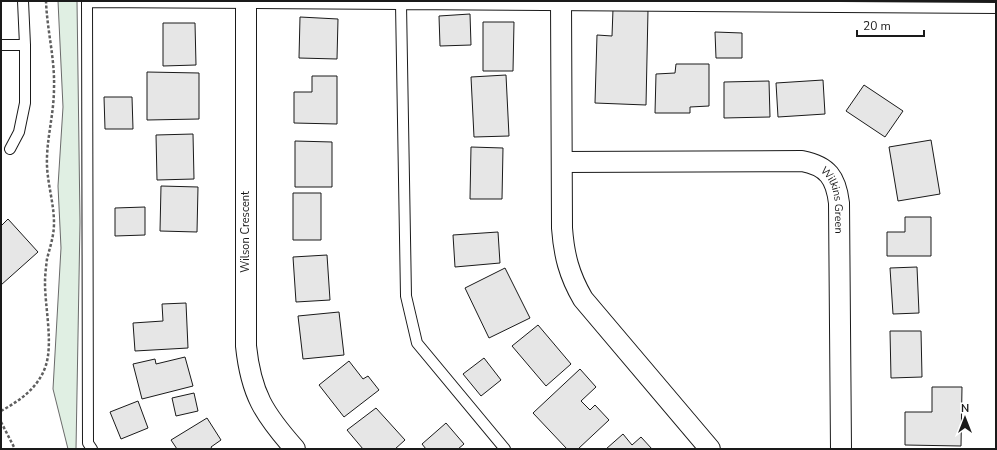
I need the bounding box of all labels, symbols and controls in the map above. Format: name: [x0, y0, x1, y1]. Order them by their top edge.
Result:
scale bar: [857, 12, 924, 38]
text: 20 m: [863, 18, 891, 34]
street label: Wilkins Green: [818, 163, 847, 234]
street label: Wilson Crescent: [238, 191, 253, 273]
north arrow: [945, 398, 985, 438]
text: N: [961, 401, 969, 416]

